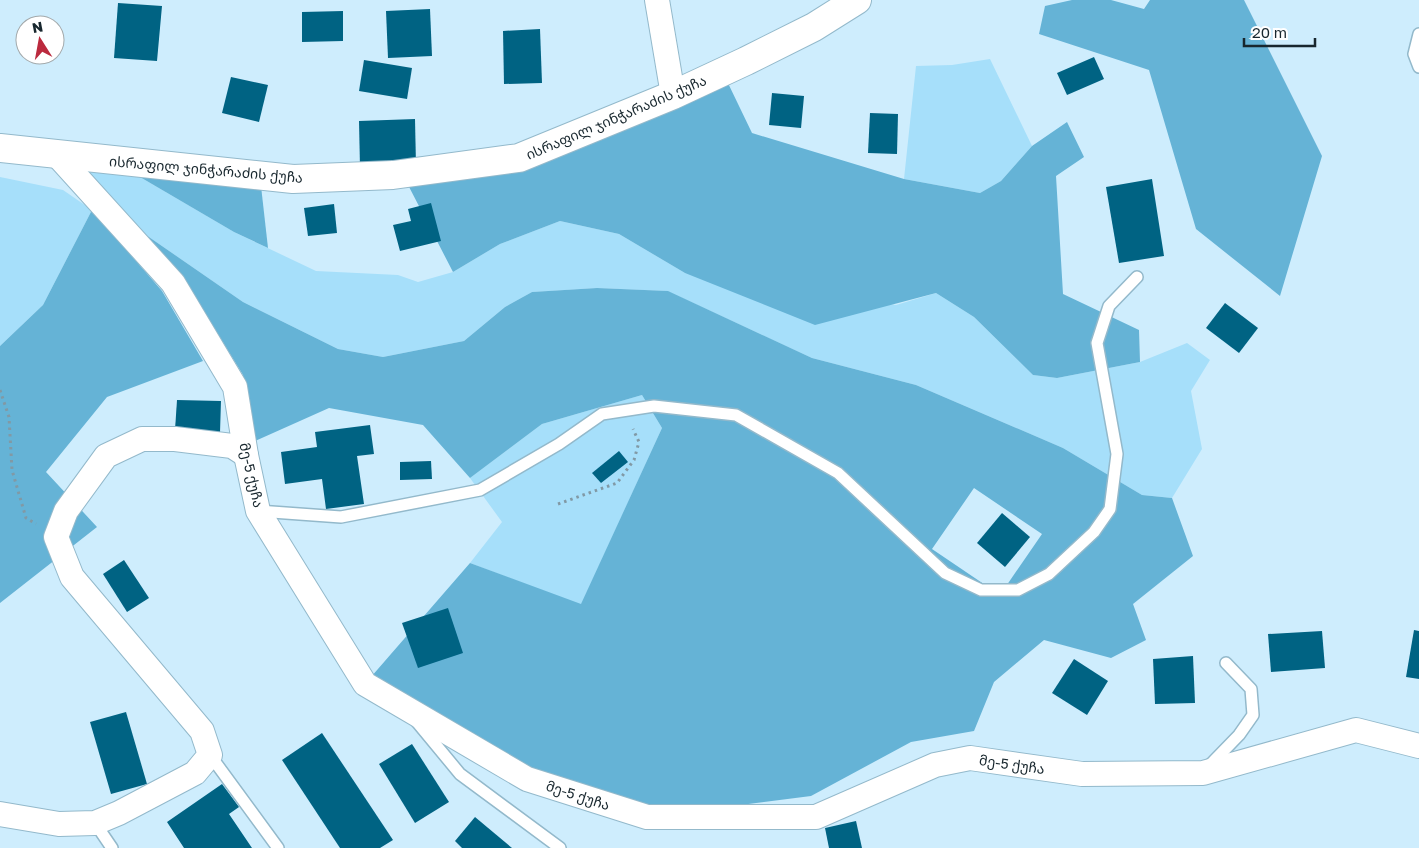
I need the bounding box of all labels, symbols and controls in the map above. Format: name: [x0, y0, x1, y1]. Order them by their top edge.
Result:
north arrow: [15, 15, 65, 65]
scale bar: [1244, 15, 1315, 47]
text: N: [31, 17, 44, 36]
text: 20 m: [1252, 23, 1287, 41]
street label: ისრაფილ ჯინჭარაძის ქუჩა: [523, 71, 709, 164]
street label: ისრაფილ ჯინჭარაძის ქუჩა: [108, 152, 304, 187]
street label: მე-5 ქუჩა: [235, 441, 268, 509]
street label: მე-5 ქუჩა: [978, 751, 1046, 778]
street label: მე-5 ქუჩა: [544, 777, 612, 814]

